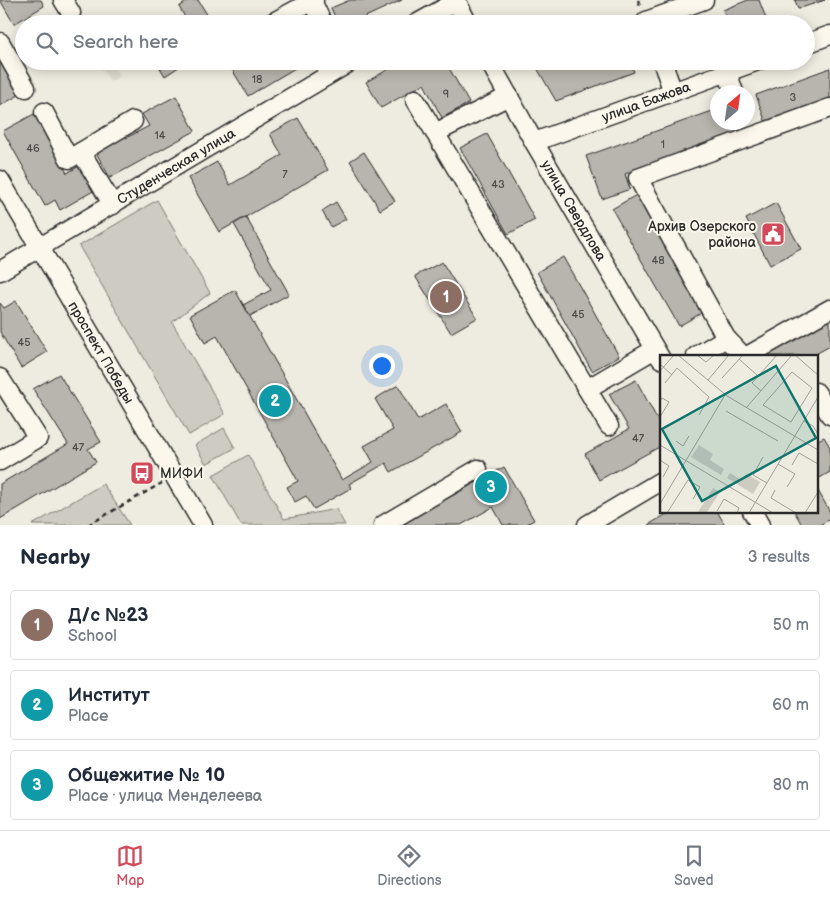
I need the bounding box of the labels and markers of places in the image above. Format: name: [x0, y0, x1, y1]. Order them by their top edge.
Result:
place label: Архив Озерского района: [647, 218, 757, 251]
public building icon: Архив Озерского района: [760, 221, 786, 247]
pin: 1: [430, 278, 462, 316]
pin: 2: [259, 382, 291, 420]
bus stop icon: МИФИ: [129, 460, 155, 486]
place label: МИФИ: [160, 465, 203, 482]
pin: 3: [475, 468, 507, 506]

